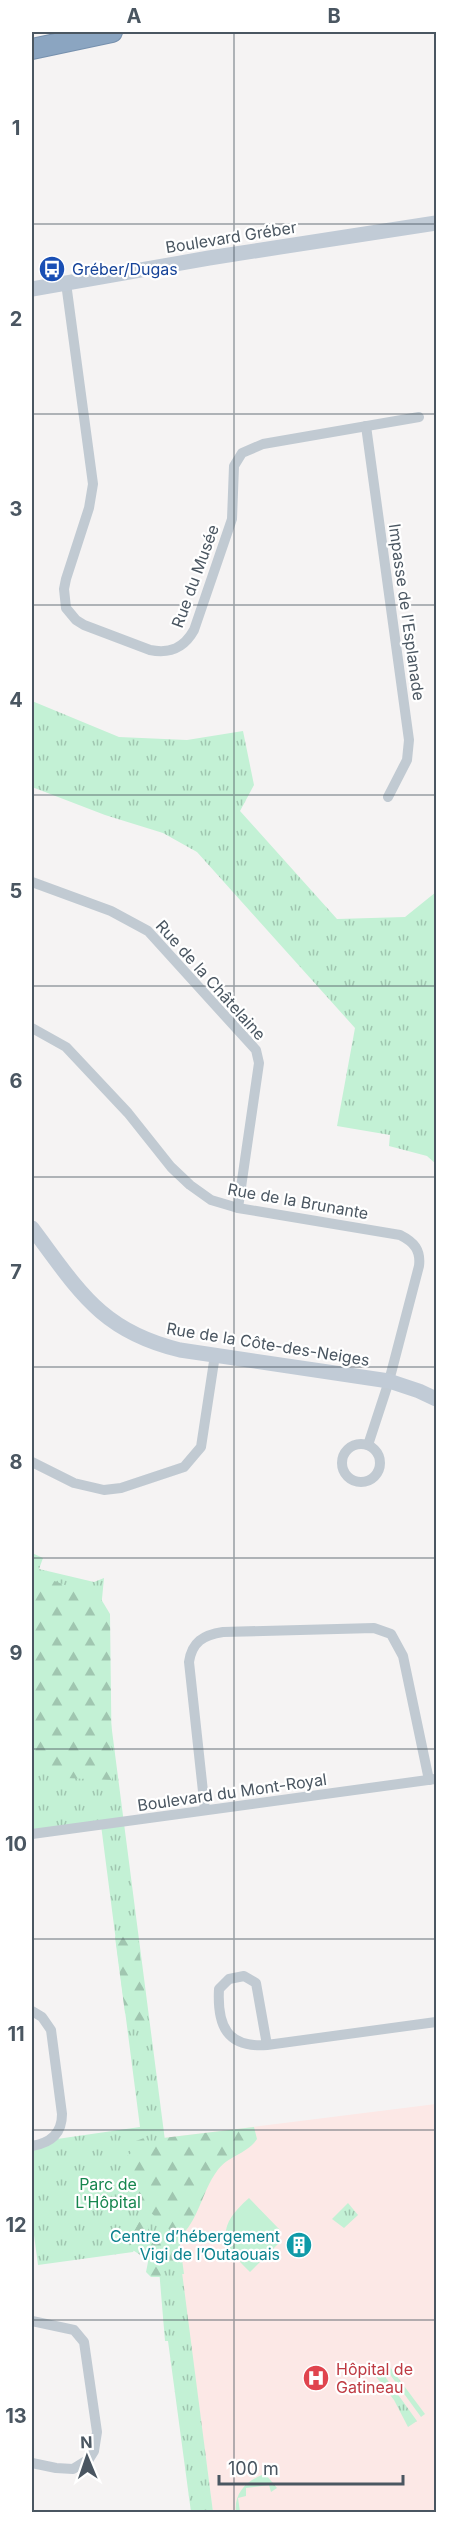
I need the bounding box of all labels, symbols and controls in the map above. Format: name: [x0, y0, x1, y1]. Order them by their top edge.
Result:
text: A: [127, 4, 142, 28]
text: B: [327, 4, 341, 28]
text: 1: [12, 116, 20, 140]
street label: Boulevard Gréber: [164, 217, 298, 257]
bus stop icon: Gréber/Dugas: [37, 254, 67, 284]
place label: Gréber/Dugas: [72, 259, 178, 279]
text: 2: [10, 307, 22, 331]
text: 3: [10, 497, 22, 521]
street label: Rue du Musée: [167, 522, 223, 630]
street label: Impasse de l'Esplanade: [385, 522, 429, 702]
text: 4: [9, 688, 23, 712]
text: 5: [10, 879, 22, 903]
street label: Rue de la Châtelaine: [152, 916, 270, 1044]
text: 6: [10, 1069, 23, 1093]
street label: Rue de la Brunante: [226, 1179, 370, 1223]
text: 7: [10, 1260, 22, 1284]
street label: Rue de la Côte-des-Neiges: [165, 1318, 371, 1370]
text: 8: [9, 1450, 23, 1474]
text: 9: [10, 1641, 23, 1665]
street label: Boulevard du Mont-Royal: [136, 1769, 328, 1815]
text: 10: [5, 1832, 27, 1856]
text: 11: [7, 2022, 25, 2046]
park label: Parc de L'Hôpital: [75, 2174, 141, 2212]
text: 12: [5, 2213, 27, 2237]
place label: Centre d’hébergement Vigi de l’Outaouais: [110, 2226, 280, 2264]
building icon: Centre d’hébergement Vigi de l’Outaouais: [284, 2230, 314, 2260]
place label: Hôpital de Gatineau: [336, 2359, 413, 2397]
hospital icon: Hôpital de Gatineau: [301, 2363, 331, 2393]
text: 13: [5, 2404, 27, 2428]
north arrow: [57, 2427, 117, 2487]
text: N: [80, 2432, 93, 2452]
scale bar: [219, 2448, 404, 2486]
text: 100 m: [228, 2458, 279, 2479]

